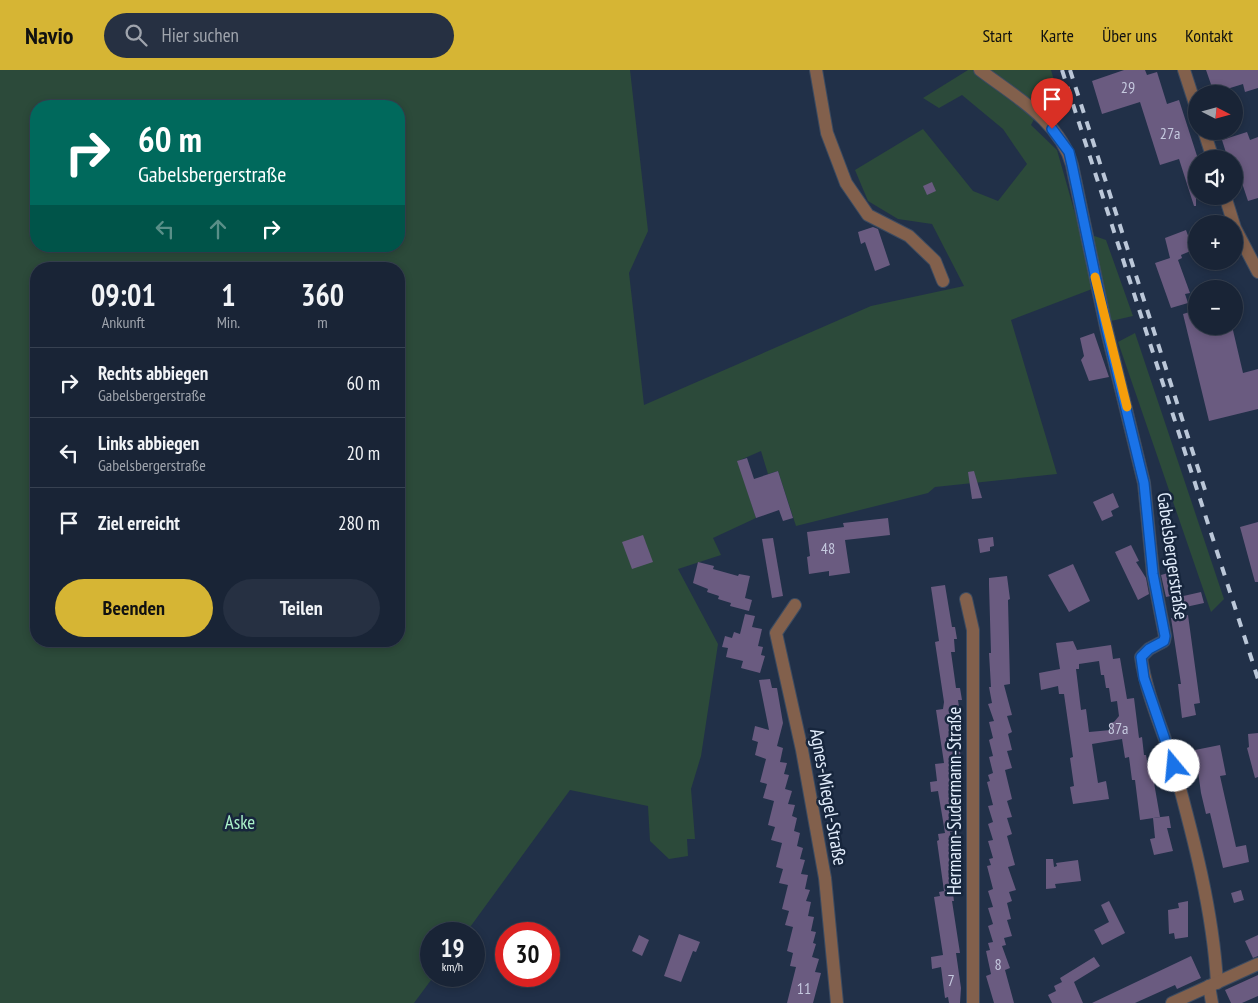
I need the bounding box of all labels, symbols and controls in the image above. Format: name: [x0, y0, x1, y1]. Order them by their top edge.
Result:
search box: [104, 13, 454, 58]
text: Navio: [25, 20, 74, 51]
icon: search: [122, 21, 150, 49]
text: Hier suchen: [162, 23, 239, 47]
text: Start: [982, 24, 1013, 47]
text: Karte: [1041, 24, 1074, 47]
text: Über uns: [1102, 24, 1157, 47]
text: Kontakt: [1185, 24, 1233, 47]
house number: 29: [1121, 77, 1135, 97]
pin: [1031, 78, 1073, 129]
icon: arrive: [1038, 85, 1066, 113]
north arrow: [1188, 85, 1242, 140]
map controls: [1188, 85, 1243, 335]
text: 60 m: [138, 116, 202, 162]
icon: right: [55, 120, 120, 185]
house number: 27a: [1160, 123, 1180, 143]
button: sound: [1188, 150, 1243, 205]
text: Gabelsbergerstraße: [138, 160, 286, 188]
icon: left: [151, 215, 179, 243]
icon: ahead: [204, 215, 232, 243]
icon: right: [257, 215, 285, 243]
button: +: [1188, 215, 1243, 270]
text: 09:01: [91, 275, 156, 314]
text: 1: [221, 275, 236, 314]
text: 360: [301, 275, 344, 314]
button: −: [1188, 280, 1243, 335]
text: Ankunft: [102, 312, 145, 332]
text: Min.: [217, 312, 240, 332]
text: m: [317, 312, 328, 332]
text: Rechts abbiegen: [98, 361, 208, 385]
icon: right: [55, 369, 83, 397]
text: 60 m: [347, 371, 380, 395]
text: Gabelsbergerstraße: [98, 385, 206, 405]
text: Links abbiegen: [98, 431, 199, 455]
icon: left: [55, 439, 83, 467]
text: 20 m: [347, 441, 380, 465]
text: Gabelsbergerstraße: [98, 455, 206, 475]
street label: Gabelsbergerstraße: [1152, 491, 1194, 621]
icon: arrive: [55, 509, 83, 537]
text: Ziel erreicht: [98, 511, 180, 535]
text: 280 m: [338, 511, 380, 535]
house number: 48: [821, 538, 835, 558]
button: Beenden: [55, 579, 213, 637]
button: Teilen: [223, 579, 380, 637]
street label: Hermann-Sudermann-Straße: [942, 707, 966, 895]
house number: 87a: [1108, 718, 1128, 738]
street label: Agnes-Miegel-Straße: [805, 727, 853, 867]
position arrow: [1147, 739, 1199, 791]
park label: Aske: [225, 810, 255, 834]
speed limit sign: 30: [495, 922, 560, 987]
text: 19: [441, 932, 464, 964]
house number: 8: [994, 954, 1002, 974]
text: km/h: [442, 959, 463, 974]
house number: 7: [947, 970, 955, 990]
house number: 11: [797, 978, 811, 998]

